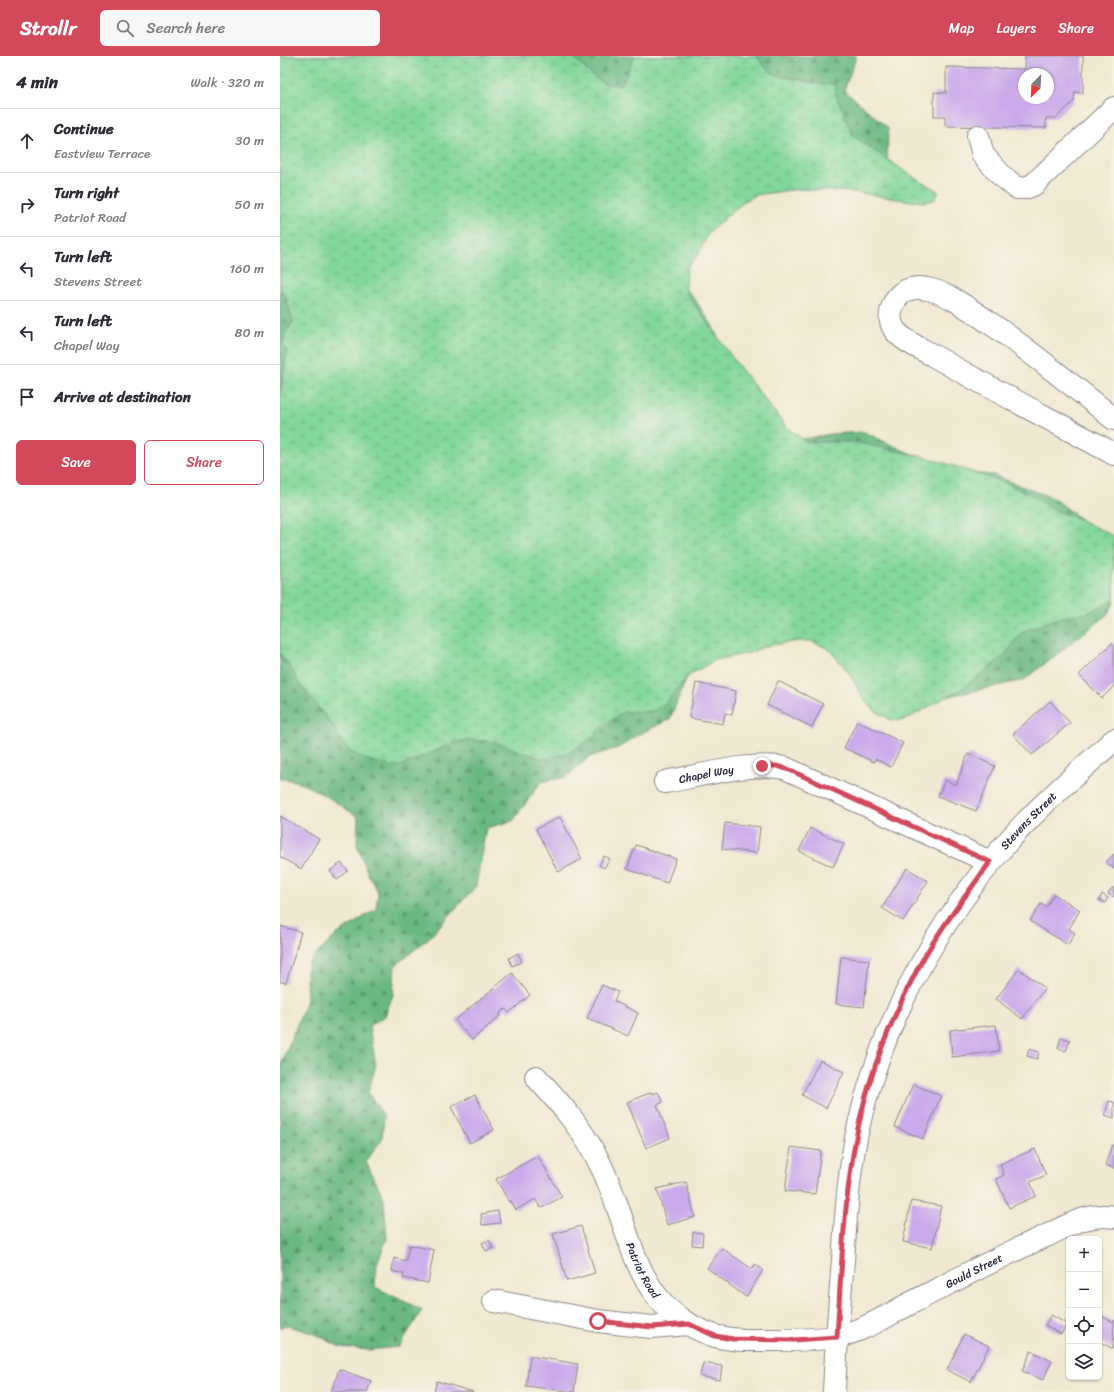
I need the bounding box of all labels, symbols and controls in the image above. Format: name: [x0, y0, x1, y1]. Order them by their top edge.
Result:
search box: [100, 10, 380, 46]
text: Strollr: [20, 12, 76, 45]
text: Search here: [146, 15, 225, 41]
text: Map: [949, 16, 974, 41]
text: Layers: [996, 16, 1036, 41]
text: Share: [1058, 16, 1094, 41]
icon: search: [114, 17, 136, 39]
text: 4 min: [16, 67, 58, 97]
north arrow: [1018, 68, 1054, 104]
text: Walk · 320 m: [190, 71, 264, 94]
text: Continue: [54, 116, 114, 142]
text: 30 m: [235, 129, 264, 152]
icon: ahead: [16, 130, 38, 152]
text: Eastview Terrace: [54, 142, 150, 165]
text: Turn right: [54, 180, 119, 206]
text: 50 m: [234, 193, 264, 216]
icon: right: [16, 194, 38, 216]
text: Patriot Road: [54, 206, 126, 229]
text: Turn left: [54, 244, 112, 270]
text: 160 m: [229, 257, 264, 280]
icon: left: [16, 258, 38, 280]
text: Stevens Street: [54, 270, 142, 293]
text: Turn left: [54, 308, 112, 334]
text: 80 m: [235, 321, 264, 344]
icon: left: [16, 322, 38, 344]
text: Chapel Way: [54, 334, 119, 357]
text: Arrive at destination: [54, 384, 191, 410]
icon: arrive: [16, 386, 38, 408]
button: Save: [16, 440, 136, 485]
button: Share: [144, 440, 264, 485]
route end: [753, 757, 771, 775]
street label: Chapel Way: [677, 759, 735, 789]
street label: Stevens Street: [995, 787, 1061, 854]
map controls: [1066, 1236, 1102, 1380]
button: +: [1066, 1236, 1102, 1272]
street label: Patriot Road: [621, 1239, 665, 1303]
street label: Gould Street: [942, 1248, 1006, 1293]
button: −: [1066, 1272, 1102, 1308]
button: locate: [1066, 1308, 1102, 1344]
route start: [589, 1312, 607, 1330]
button: layers: [1066, 1344, 1102, 1380]

